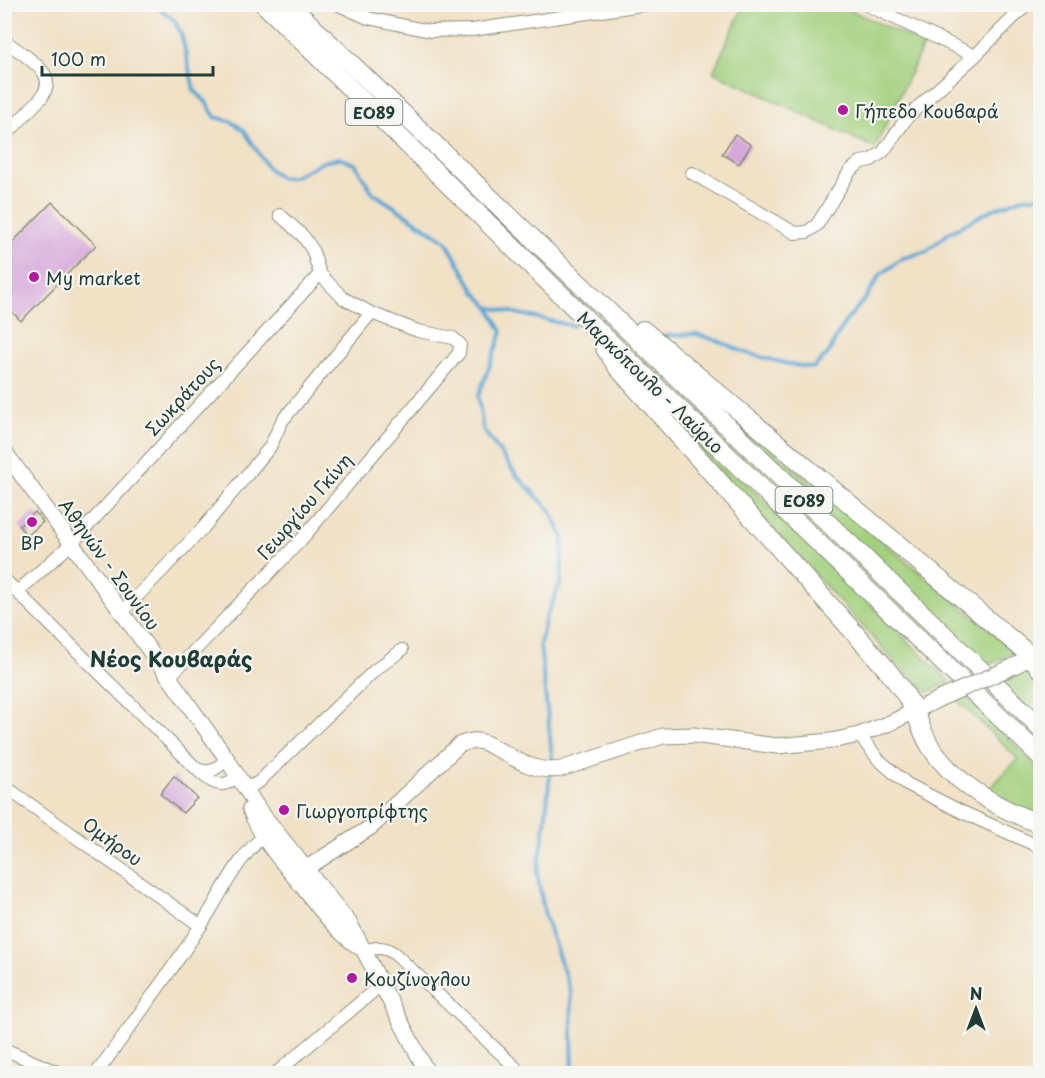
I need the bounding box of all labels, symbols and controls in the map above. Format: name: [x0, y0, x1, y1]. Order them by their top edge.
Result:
scale bar: [42, 39, 213, 77]
text: 100 m: [51, 45, 106, 72]
place label: Γήπεδο Κουβαρά: [855, 97, 999, 124]
road number: ΕΟ89: [346, 99, 403, 125]
marker: Γήπεδο Κουβαρά: [836, 103, 850, 117]
place label: My market: [46, 264, 141, 291]
marker: My market: [27, 270, 41, 284]
street label: Μαρκόπουλο - Λαύριο: [572, 305, 730, 459]
street label: Σωκράτους: [139, 351, 225, 441]
street label: Γεωργίου Γκίνη: [250, 447, 358, 565]
road number: ΕΟ89: [776, 487, 832, 513]
street label: Αθηνών - Σουνίου: [53, 493, 167, 635]
marker: BP: [25, 515, 39, 529]
place label: BP: [20, 529, 44, 556]
district label: Νέος Κουβαράς: [90, 642, 252, 674]
place label: Γιωργοπρίφτης: [296, 797, 428, 824]
marker: Γιωργοπρίφτης: [277, 803, 291, 817]
street label: Ομήρου: [78, 810, 148, 872]
place label: Κουζίνογλου: [364, 965, 471, 992]
marker: Κουζίνογλου: [345, 971, 359, 985]
north arrow: [946, 979, 1006, 1039]
text: N: [970, 981, 982, 1005]

